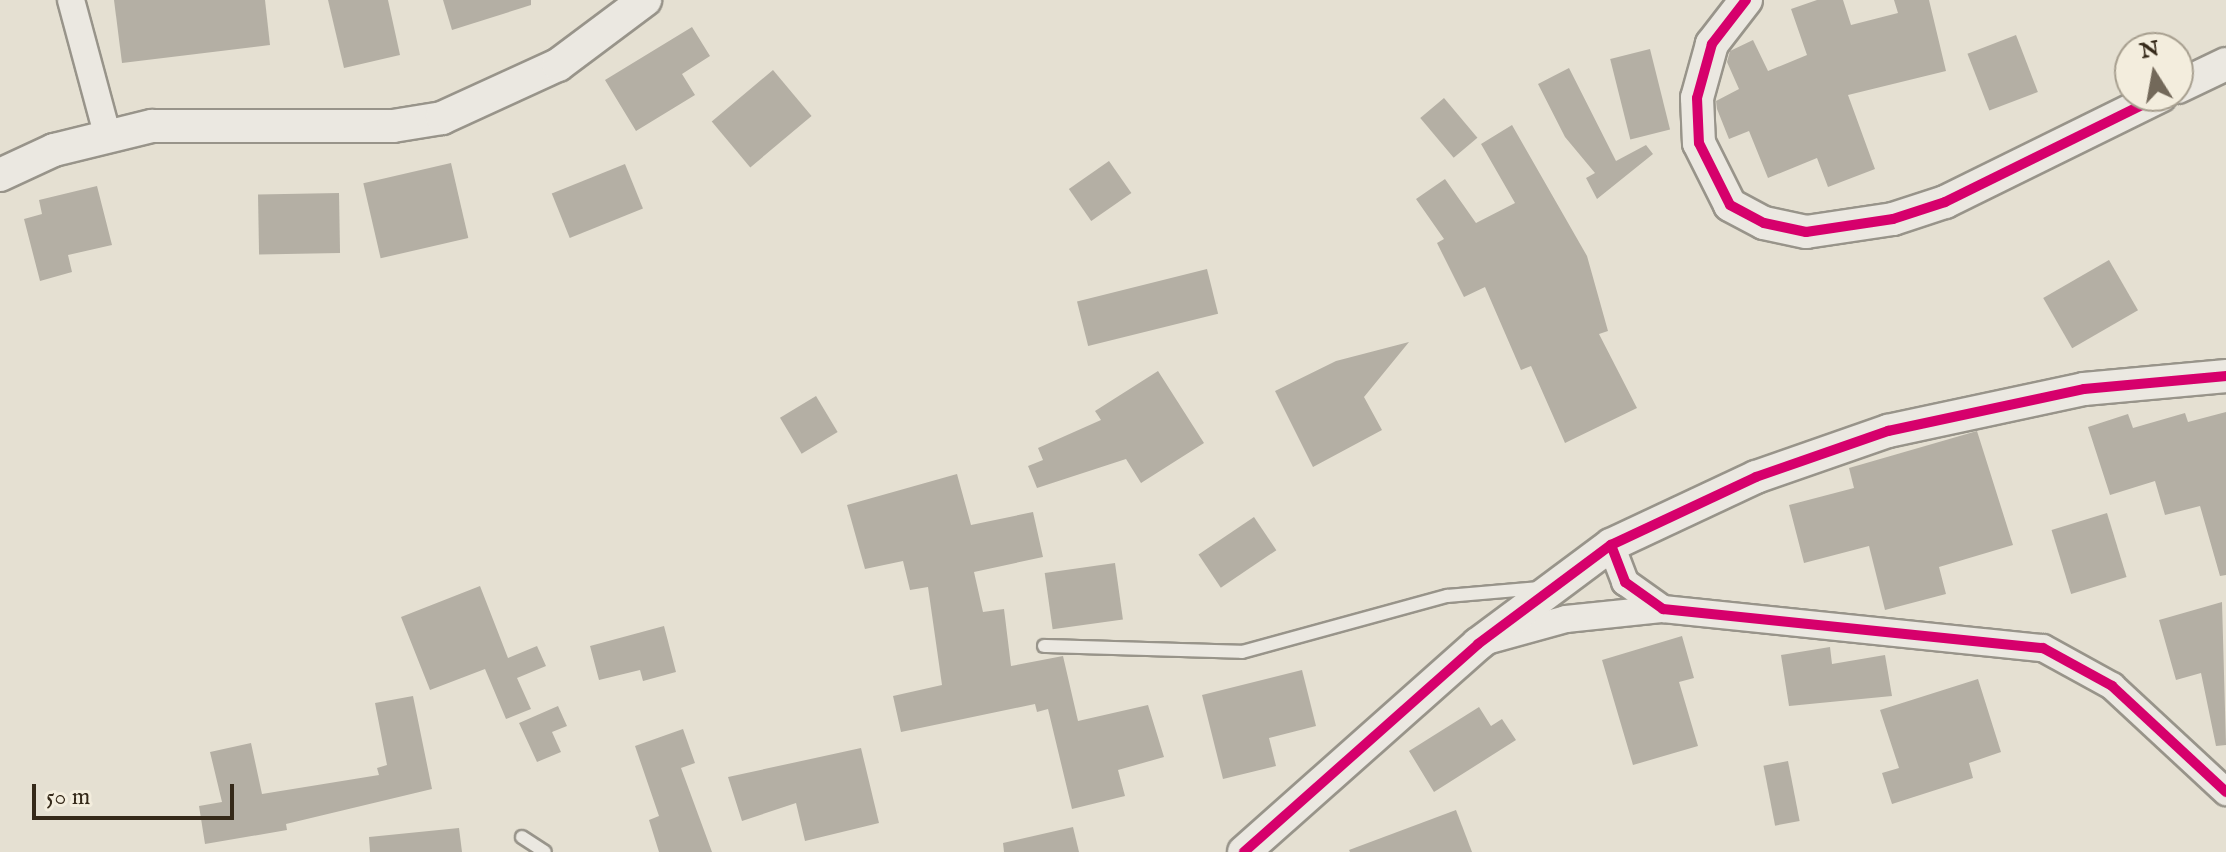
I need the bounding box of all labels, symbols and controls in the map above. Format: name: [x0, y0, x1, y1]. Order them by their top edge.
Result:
north arrow: [2114, 32, 2194, 112]
text: N: [2138, 35, 2162, 66]
scale bar: [36, 768, 238, 818]
text: 50 m: [46, 782, 90, 813]

